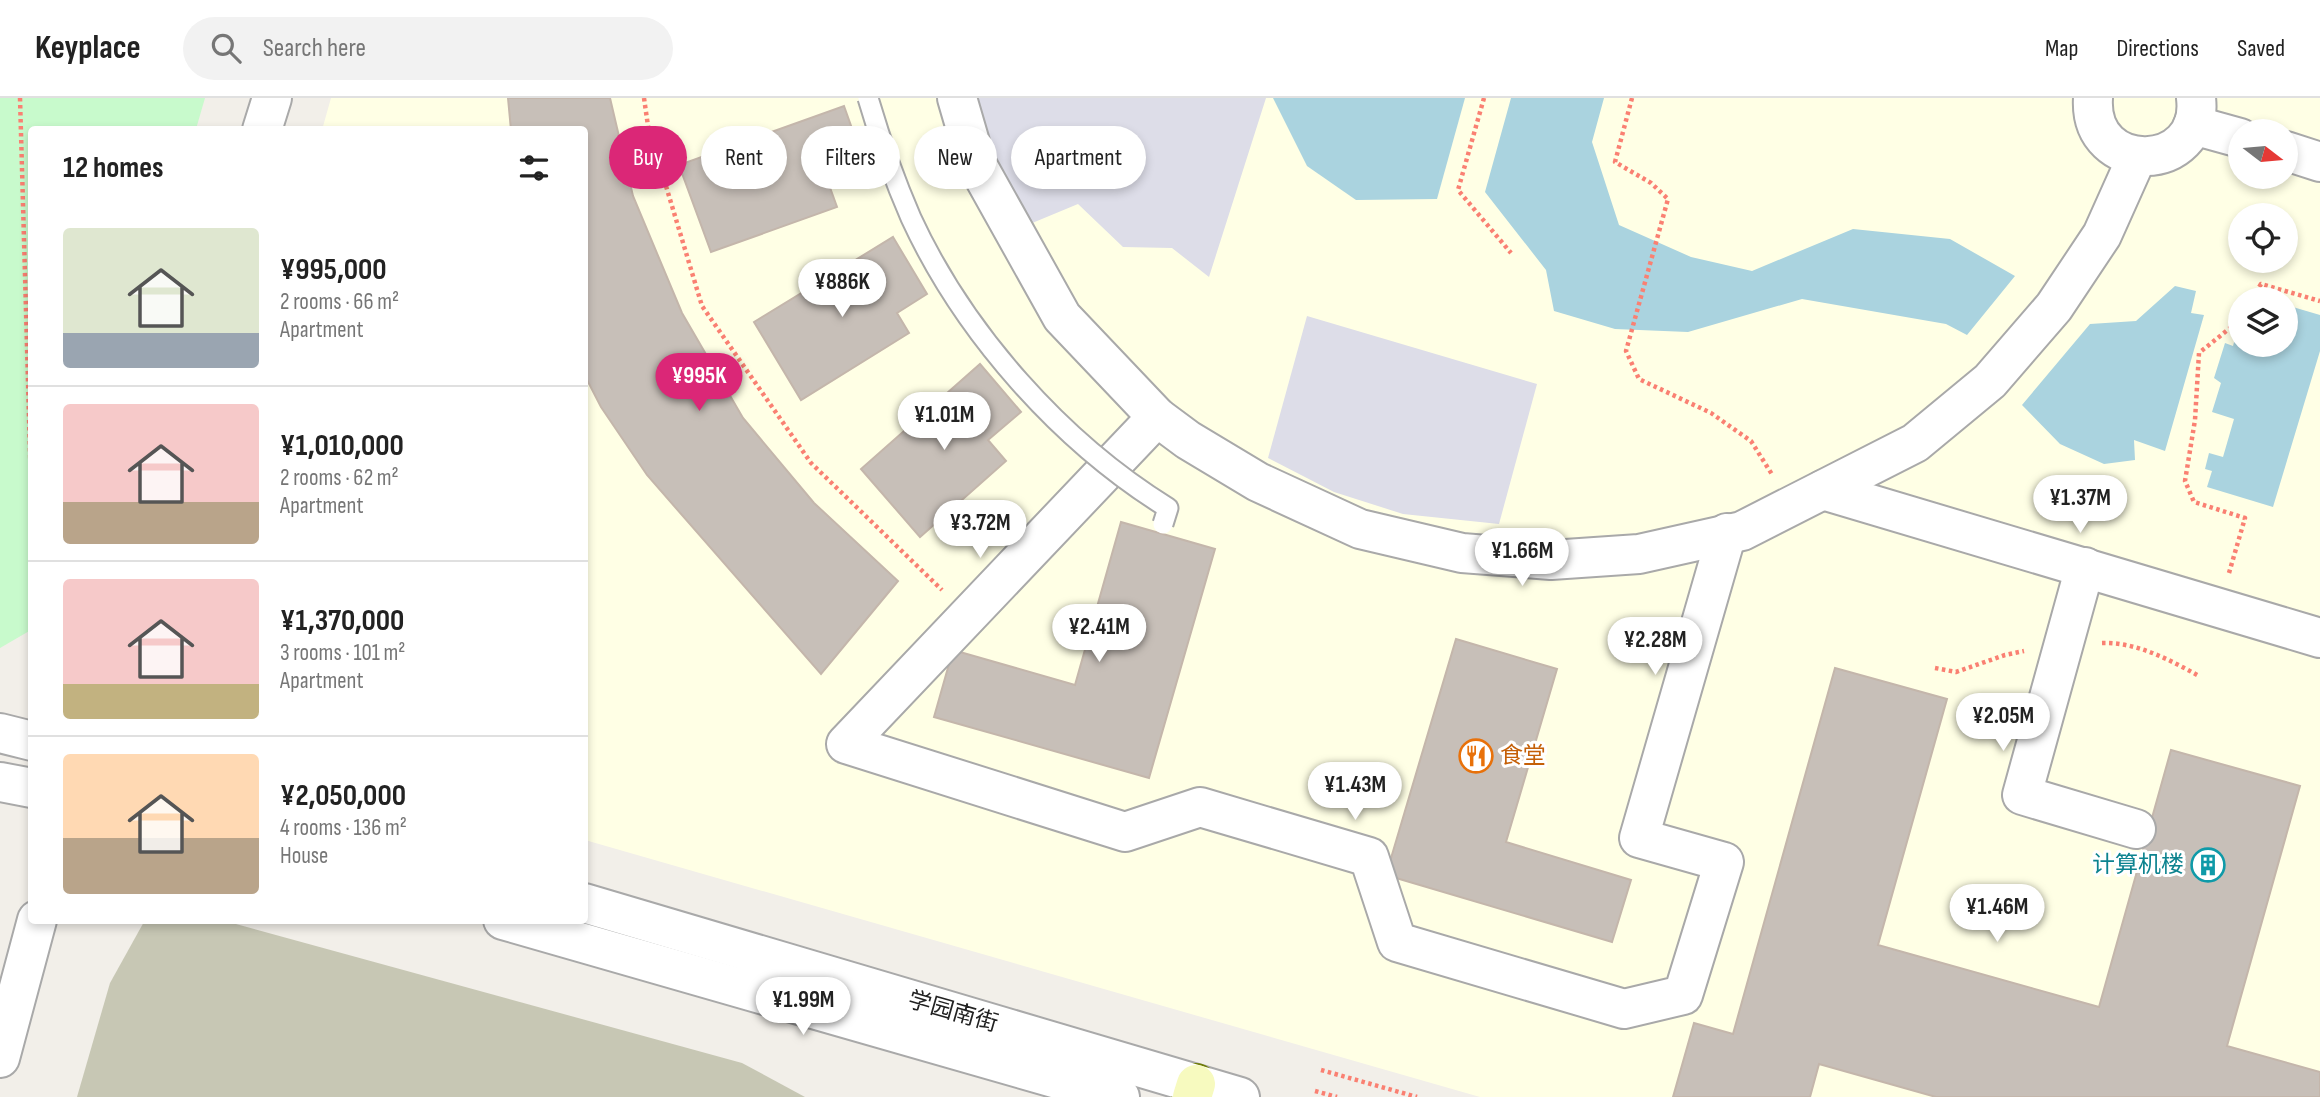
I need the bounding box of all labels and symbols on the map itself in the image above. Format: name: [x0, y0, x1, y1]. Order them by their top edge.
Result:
north arrow: [2228, 119, 2298, 189]
pin: ¥886K: [793, 260, 891, 319]
pin: ¥995K: [650, 354, 748, 413]
pin: ¥1.01M: [887, 392, 1001, 452]
pin: ¥1.37M: [2023, 476, 2137, 535]
pin: ¥3.72M: [923, 500, 1037, 560]
pin: ¥1.66M: [1465, 528, 1579, 588]
pin: ¥2.41M: [1042, 604, 1156, 664]
pin: ¥2.28M: [1598, 618, 1712, 677]
pin: ¥2.05M: [1946, 694, 2060, 753]
restaurant icon: 食堂: [1457, 737, 1495, 775]
place label: 食堂: [1500, 742, 1546, 770]
pin: ¥1.43M: [1298, 762, 1412, 822]
building icon: 计算机楼: [2189, 846, 2227, 884]
place label: 计算机楼: [2092, 851, 2184, 879]
pin: ¥1.46M: [1940, 884, 2054, 944]
pin: ¥1.99M: [746, 978, 860, 1037]
street label: 学园南街: [905, 986, 1001, 1038]

